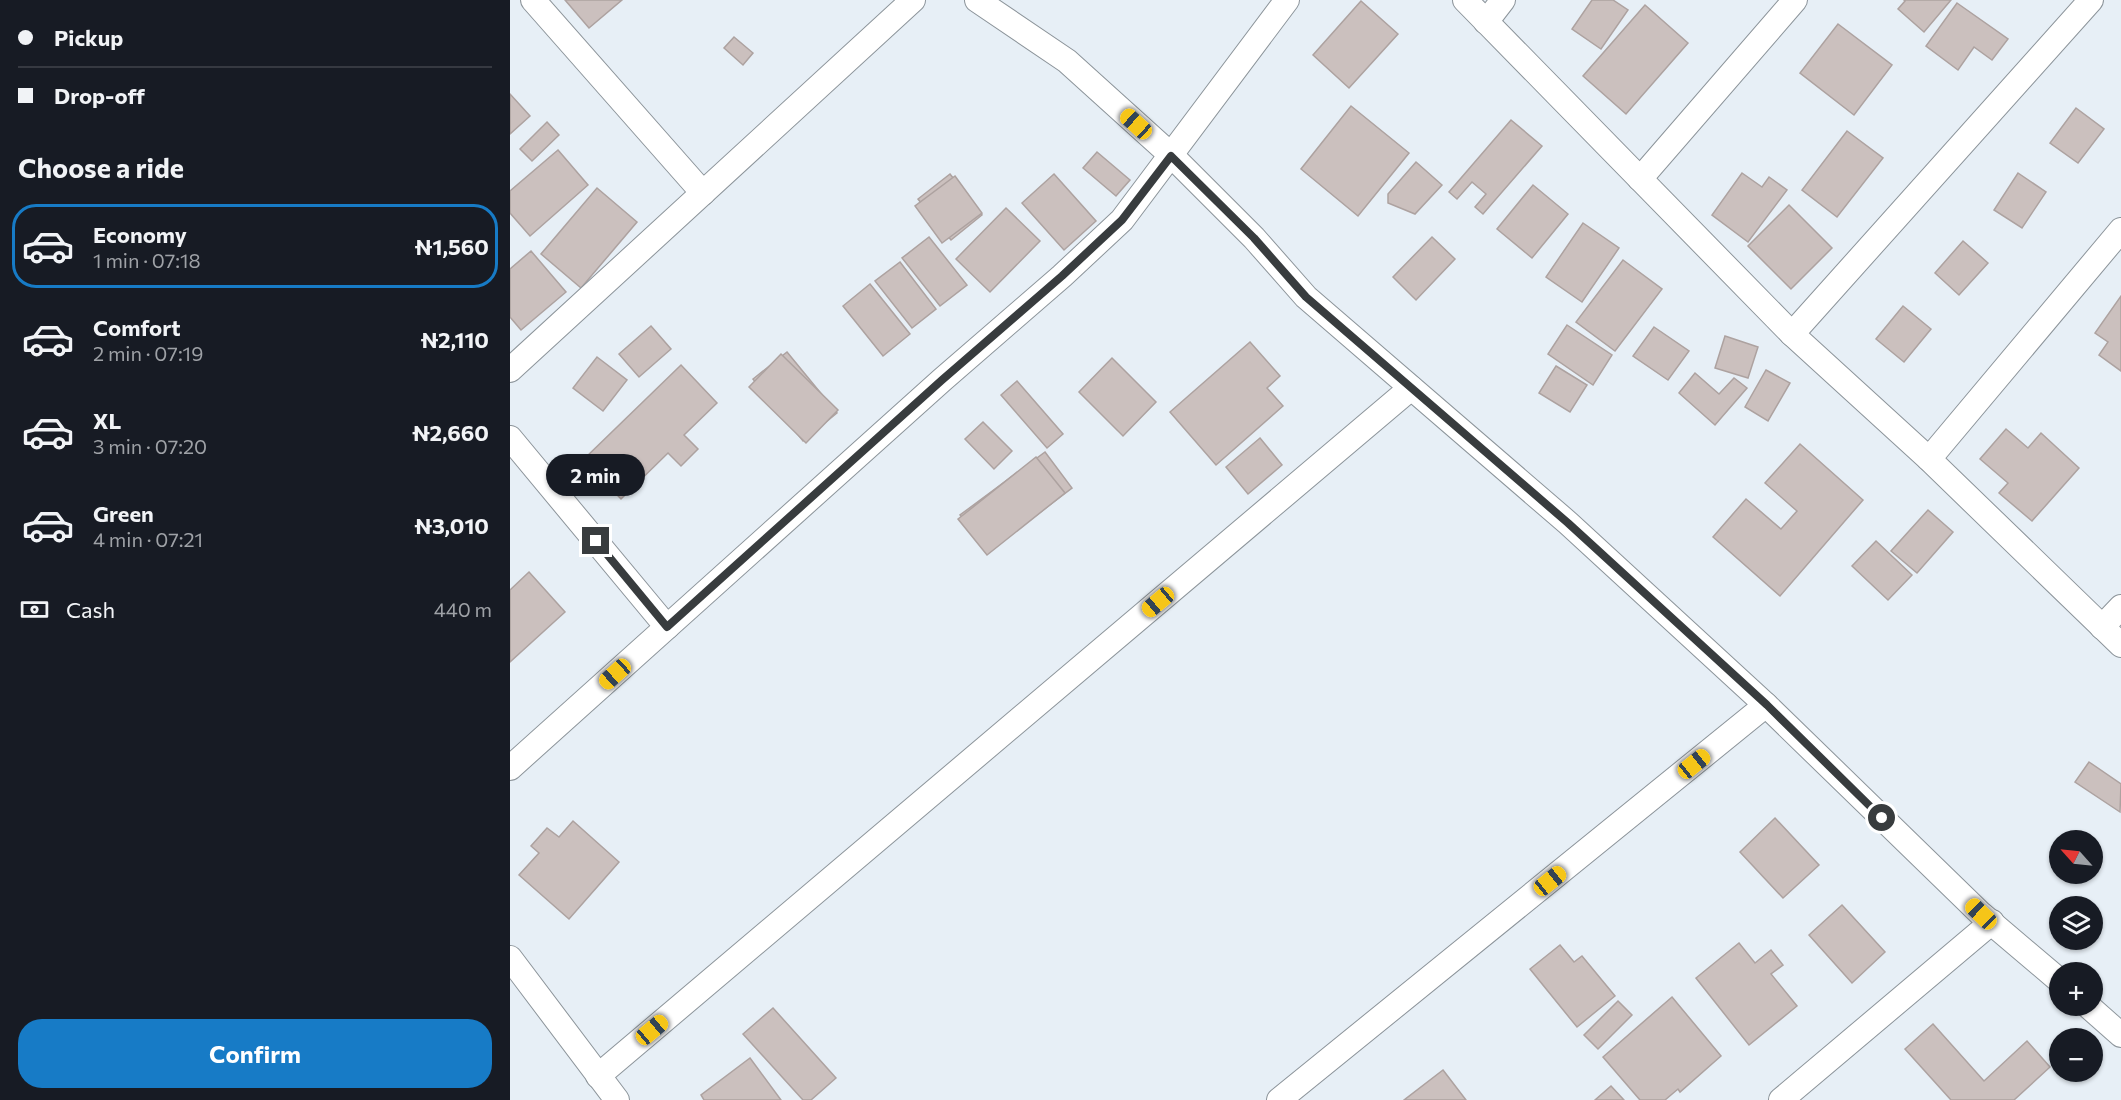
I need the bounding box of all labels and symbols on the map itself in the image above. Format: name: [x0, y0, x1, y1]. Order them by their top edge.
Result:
car: [1117, 105, 1155, 143]
callout: 2 min: [546, 454, 646, 496]
route end: [582, 527, 609, 554]
car: [1138, 584, 1178, 620]
car: [596, 655, 634, 693]
car: [1674, 746, 1714, 782]
route start: [1868, 804, 1895, 831]
north arrow: [2049, 830, 2103, 884]
car: [1530, 863, 1570, 899]
car: [1962, 895, 2000, 933]
car: [632, 1012, 672, 1048]

